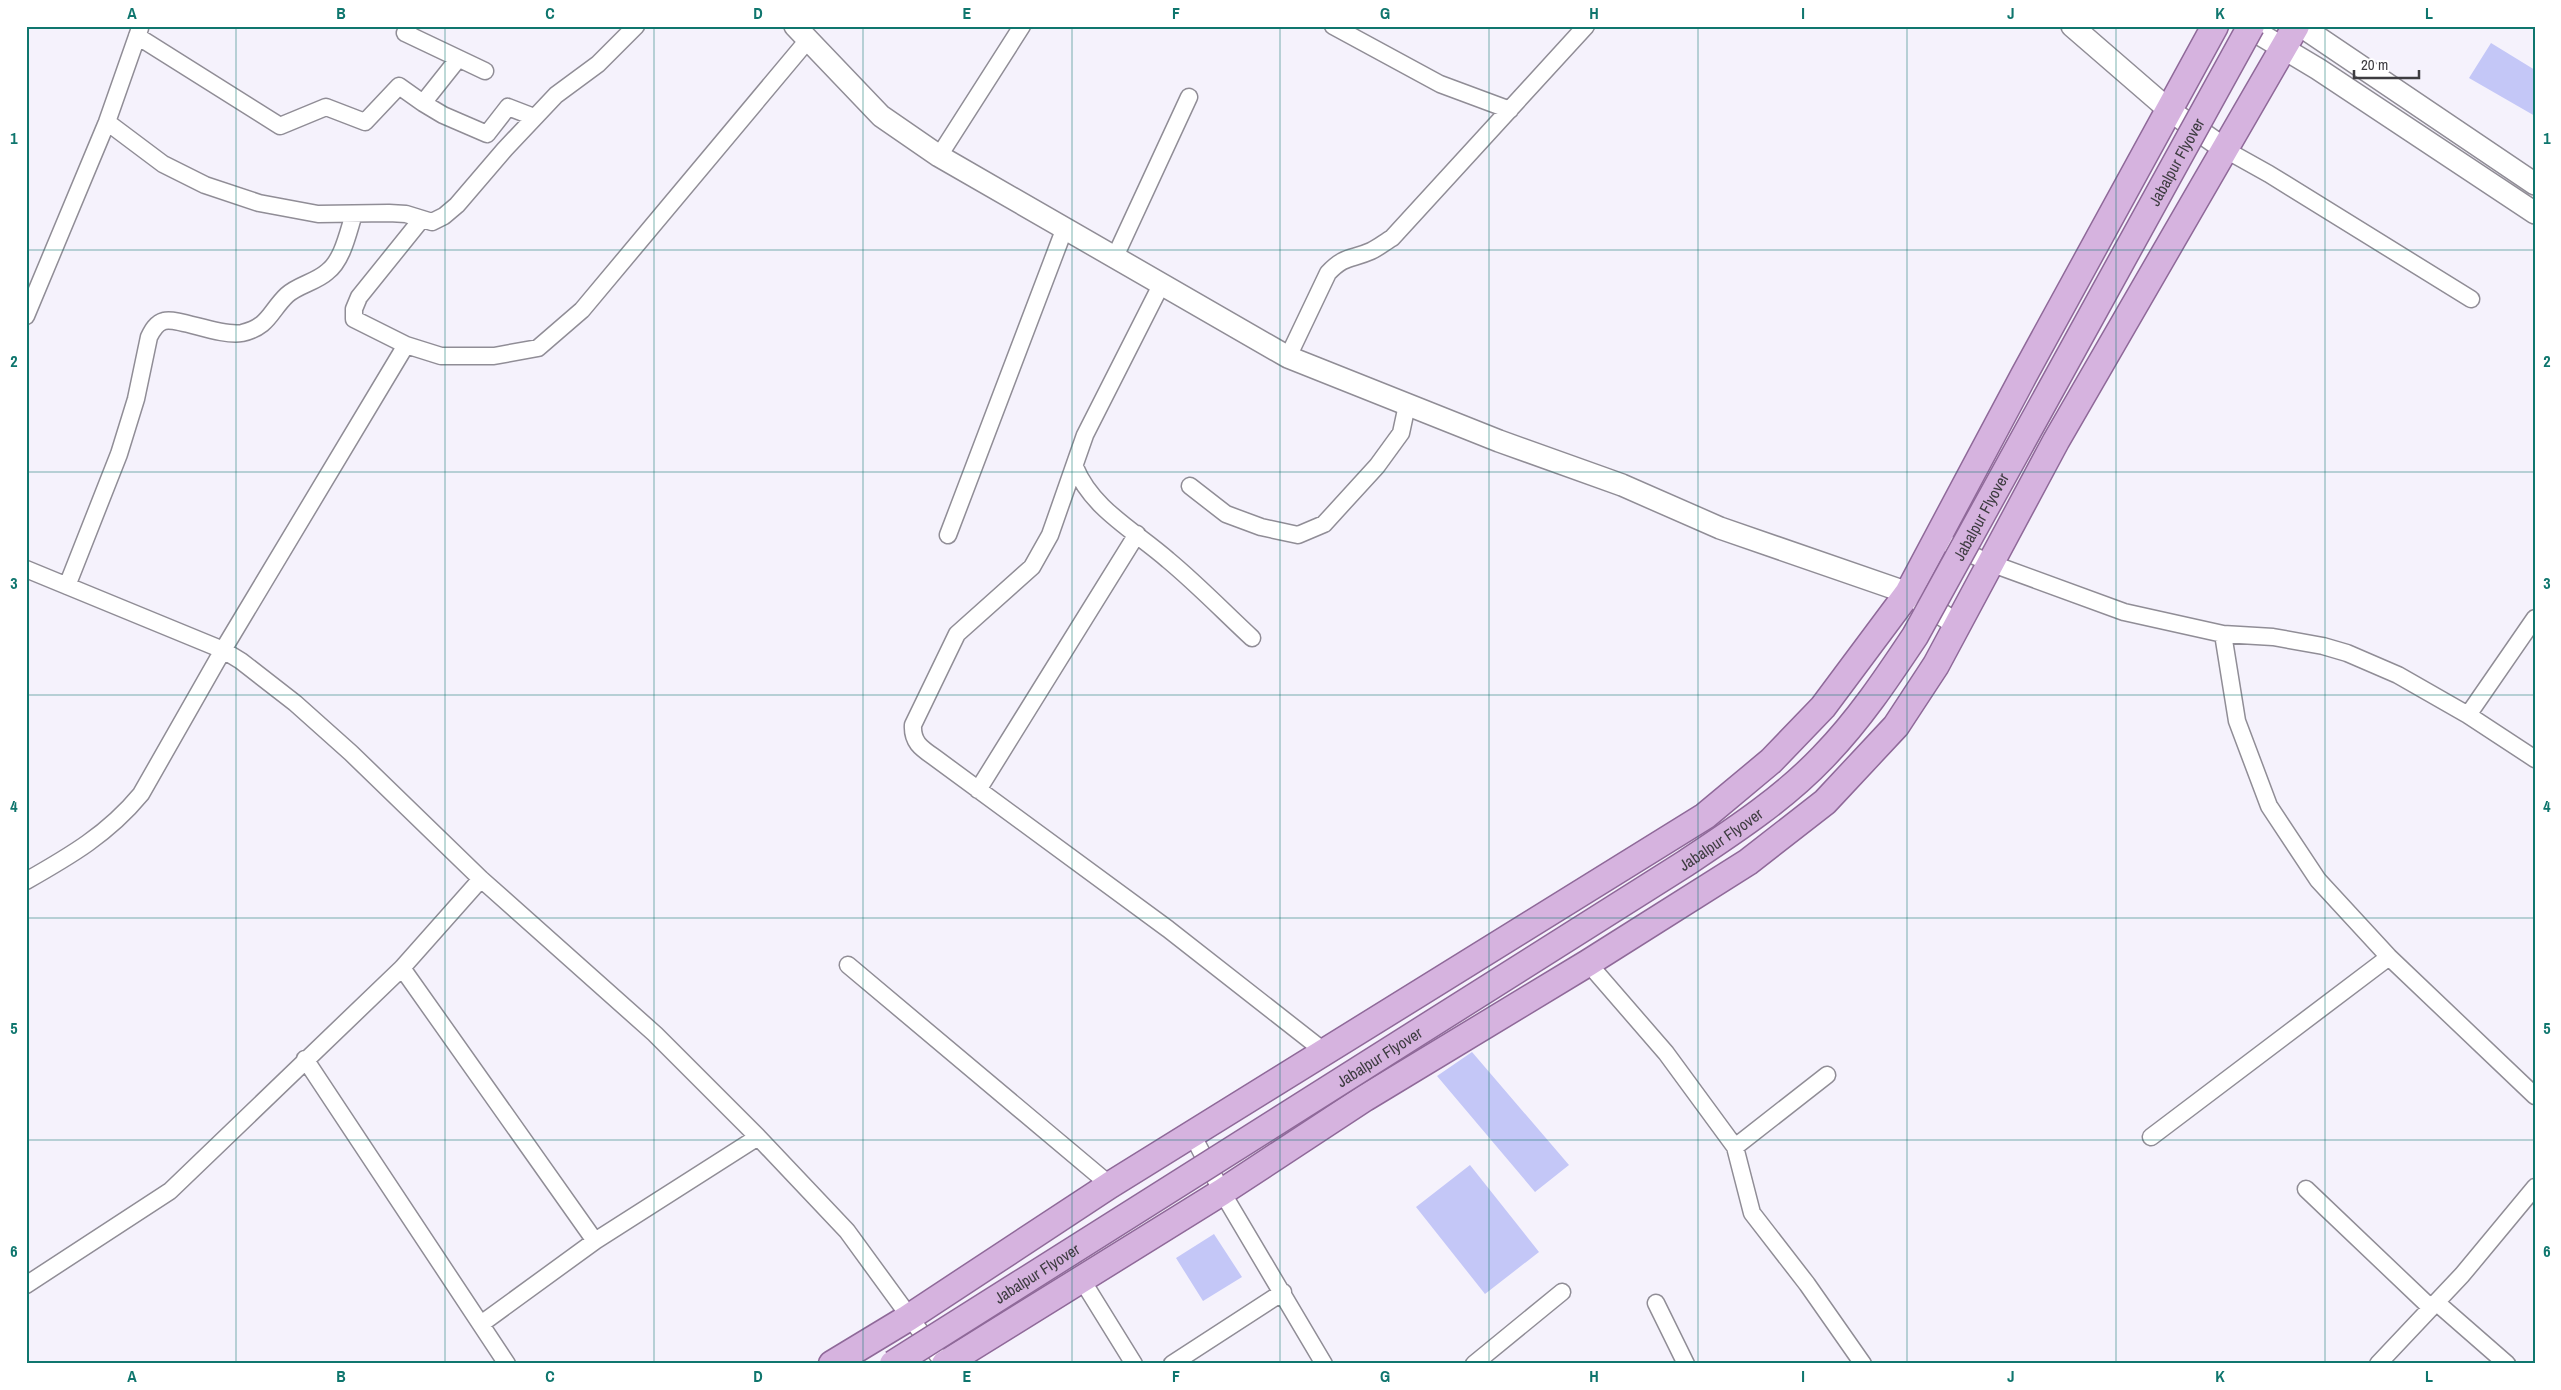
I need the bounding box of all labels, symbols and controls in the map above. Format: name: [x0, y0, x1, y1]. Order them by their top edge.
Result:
text: A: [127, 2, 137, 24]
text: B: [336, 2, 346, 24]
text: C: [545, 2, 555, 24]
text: D: [753, 2, 763, 24]
text: E: [963, 2, 972, 24]
text: F: [1172, 2, 1180, 24]
text: G: [1380, 2, 1390, 24]
text: H: [1589, 2, 1599, 24]
text: I: [1801, 2, 1805, 24]
text: J: [2007, 2, 2015, 24]
text: K: [2215, 2, 2225, 24]
text: L: [2425, 2, 2433, 24]
scale bar: [2354, 48, 2418, 80]
text: 20 m: [2361, 54, 2388, 75]
street label: Jabalpur Flyover: [2143, 114, 2209, 210]
text: 1: [10, 127, 18, 149]
text: 1: [2543, 127, 2551, 149]
text: 2: [10, 350, 18, 372]
text: 2: [2543, 350, 2551, 372]
street label: Jabalpur Flyover: [1948, 468, 2014, 565]
text: 3: [10, 572, 18, 594]
text: 3: [2543, 572, 2551, 594]
text: 4: [10, 795, 18, 817]
text: 4: [2543, 795, 2551, 817]
street label: Jabalpur Flyover: [1675, 802, 1768, 876]
text: 5: [10, 1017, 18, 1039]
text: 5: [2543, 1017, 2551, 1039]
street label: Jabalpur Flyover: [1332, 1021, 1427, 1092]
street label: Jabalpur Flyover: [990, 1238, 1084, 1308]
text: 6: [10, 1240, 18, 1262]
text: 6: [2543, 1240, 2551, 1262]
text: A: [127, 1365, 137, 1387]
text: B: [336, 1365, 346, 1387]
text: C: [545, 1365, 555, 1387]
text: D: [753, 1365, 763, 1387]
text: E: [963, 1365, 972, 1387]
text: F: [1172, 1365, 1180, 1387]
text: G: [1380, 1365, 1390, 1387]
text: H: [1589, 1365, 1599, 1387]
text: I: [1801, 1365, 1805, 1387]
text: J: [2007, 1365, 2015, 1387]
text: K: [2215, 1365, 2225, 1387]
text: L: [2425, 1365, 2433, 1387]

